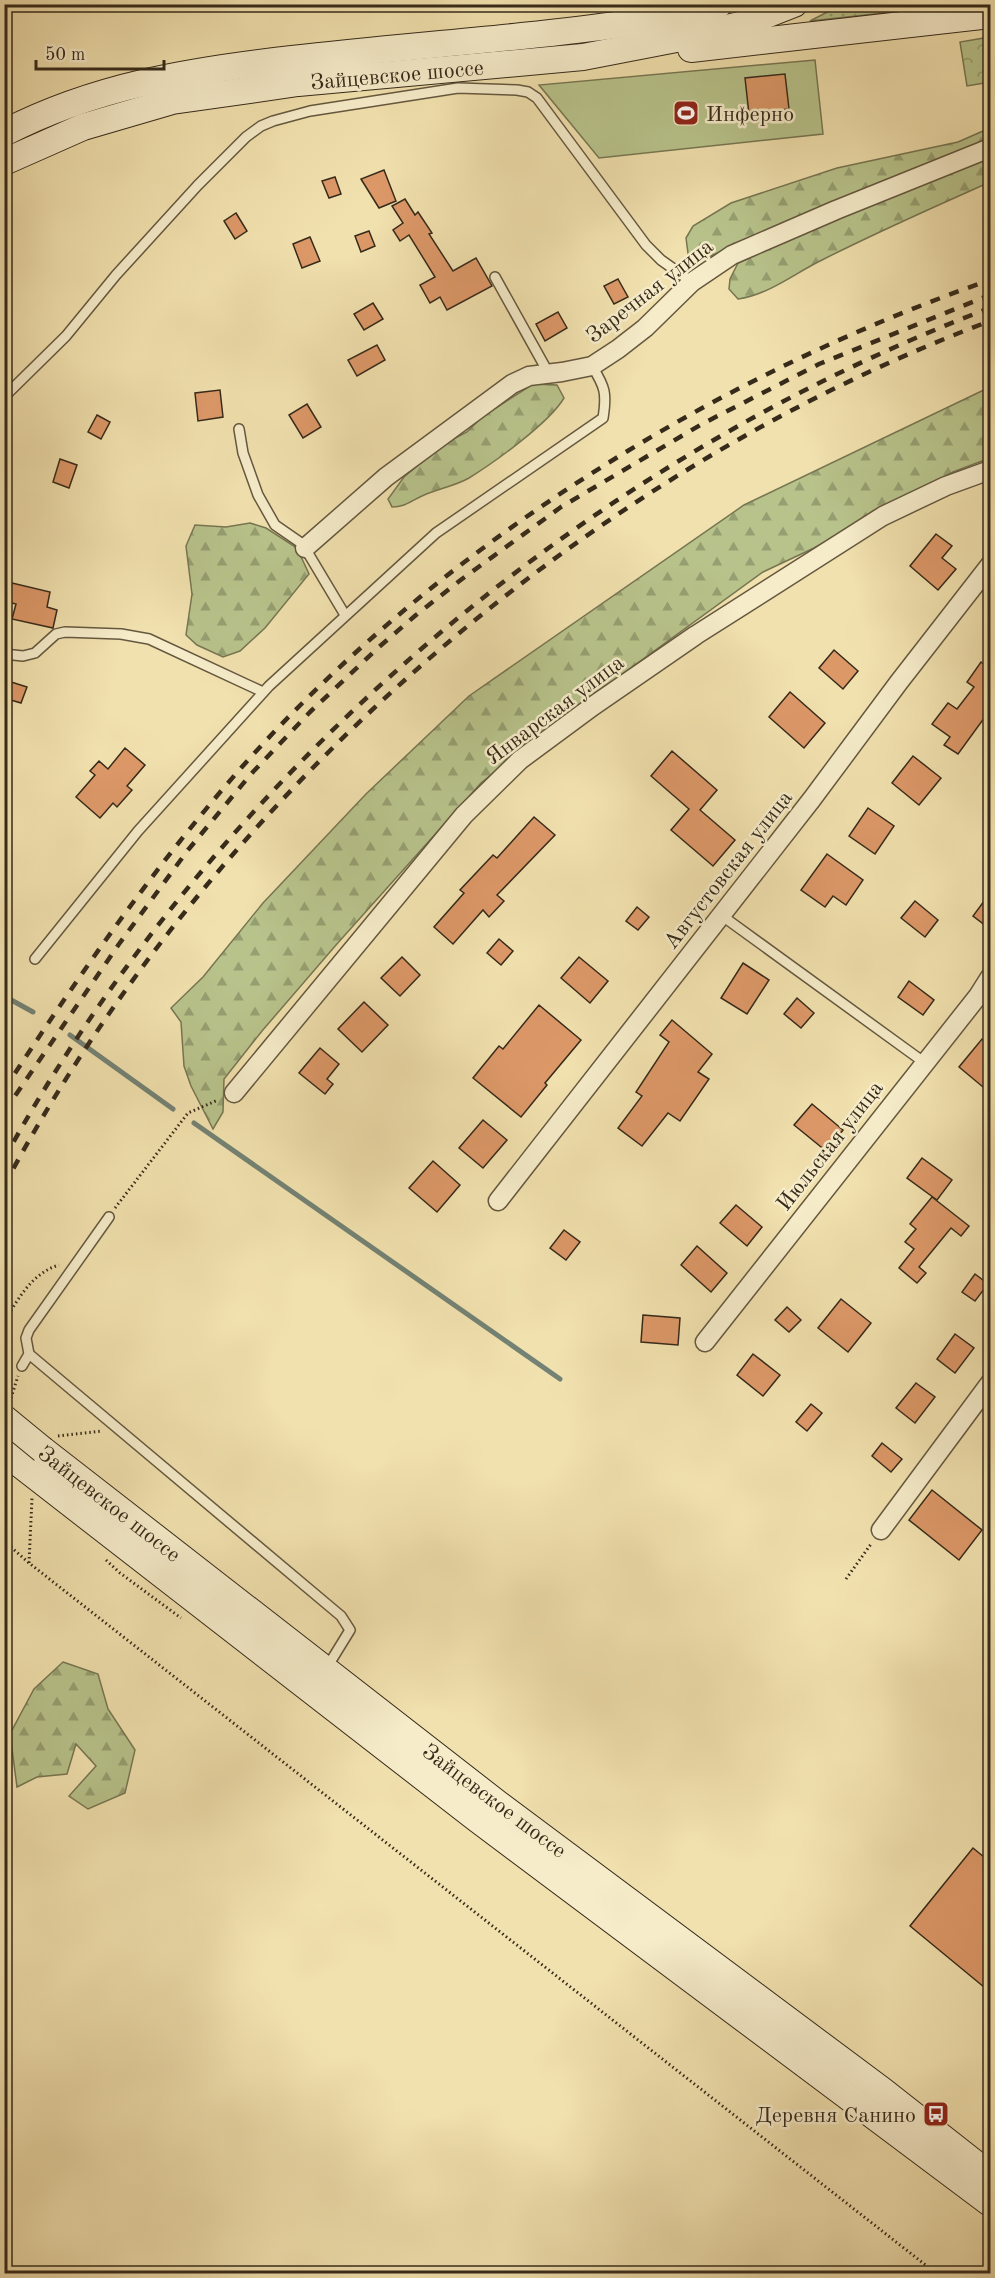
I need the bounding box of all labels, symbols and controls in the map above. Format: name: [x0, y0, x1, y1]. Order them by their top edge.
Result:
scale bar: [36, 33, 164, 71]
text: 50 m: [45, 46, 85, 64]
street label: Зайцевское шоссе: [310, 57, 485, 95]
sports icon: Инферно: [671, 98, 701, 128]
place label: Инферно: [706, 104, 794, 126]
street label: Заречная улица: [583, 235, 718, 348]
street label: Январская улица: [482, 652, 629, 770]
street label: Августовская улица: [660, 787, 797, 954]
street label: Июльская улица: [773, 1077, 888, 1215]
street label: Зайцевское шоссе: [33, 1442, 184, 1567]
street label: Зайцевское шоссе: [418, 1740, 570, 1863]
bus stop icon: Деревня Санино: [921, 2099, 951, 2129]
place label: Деревня Санино: [755, 2105, 916, 2127]

